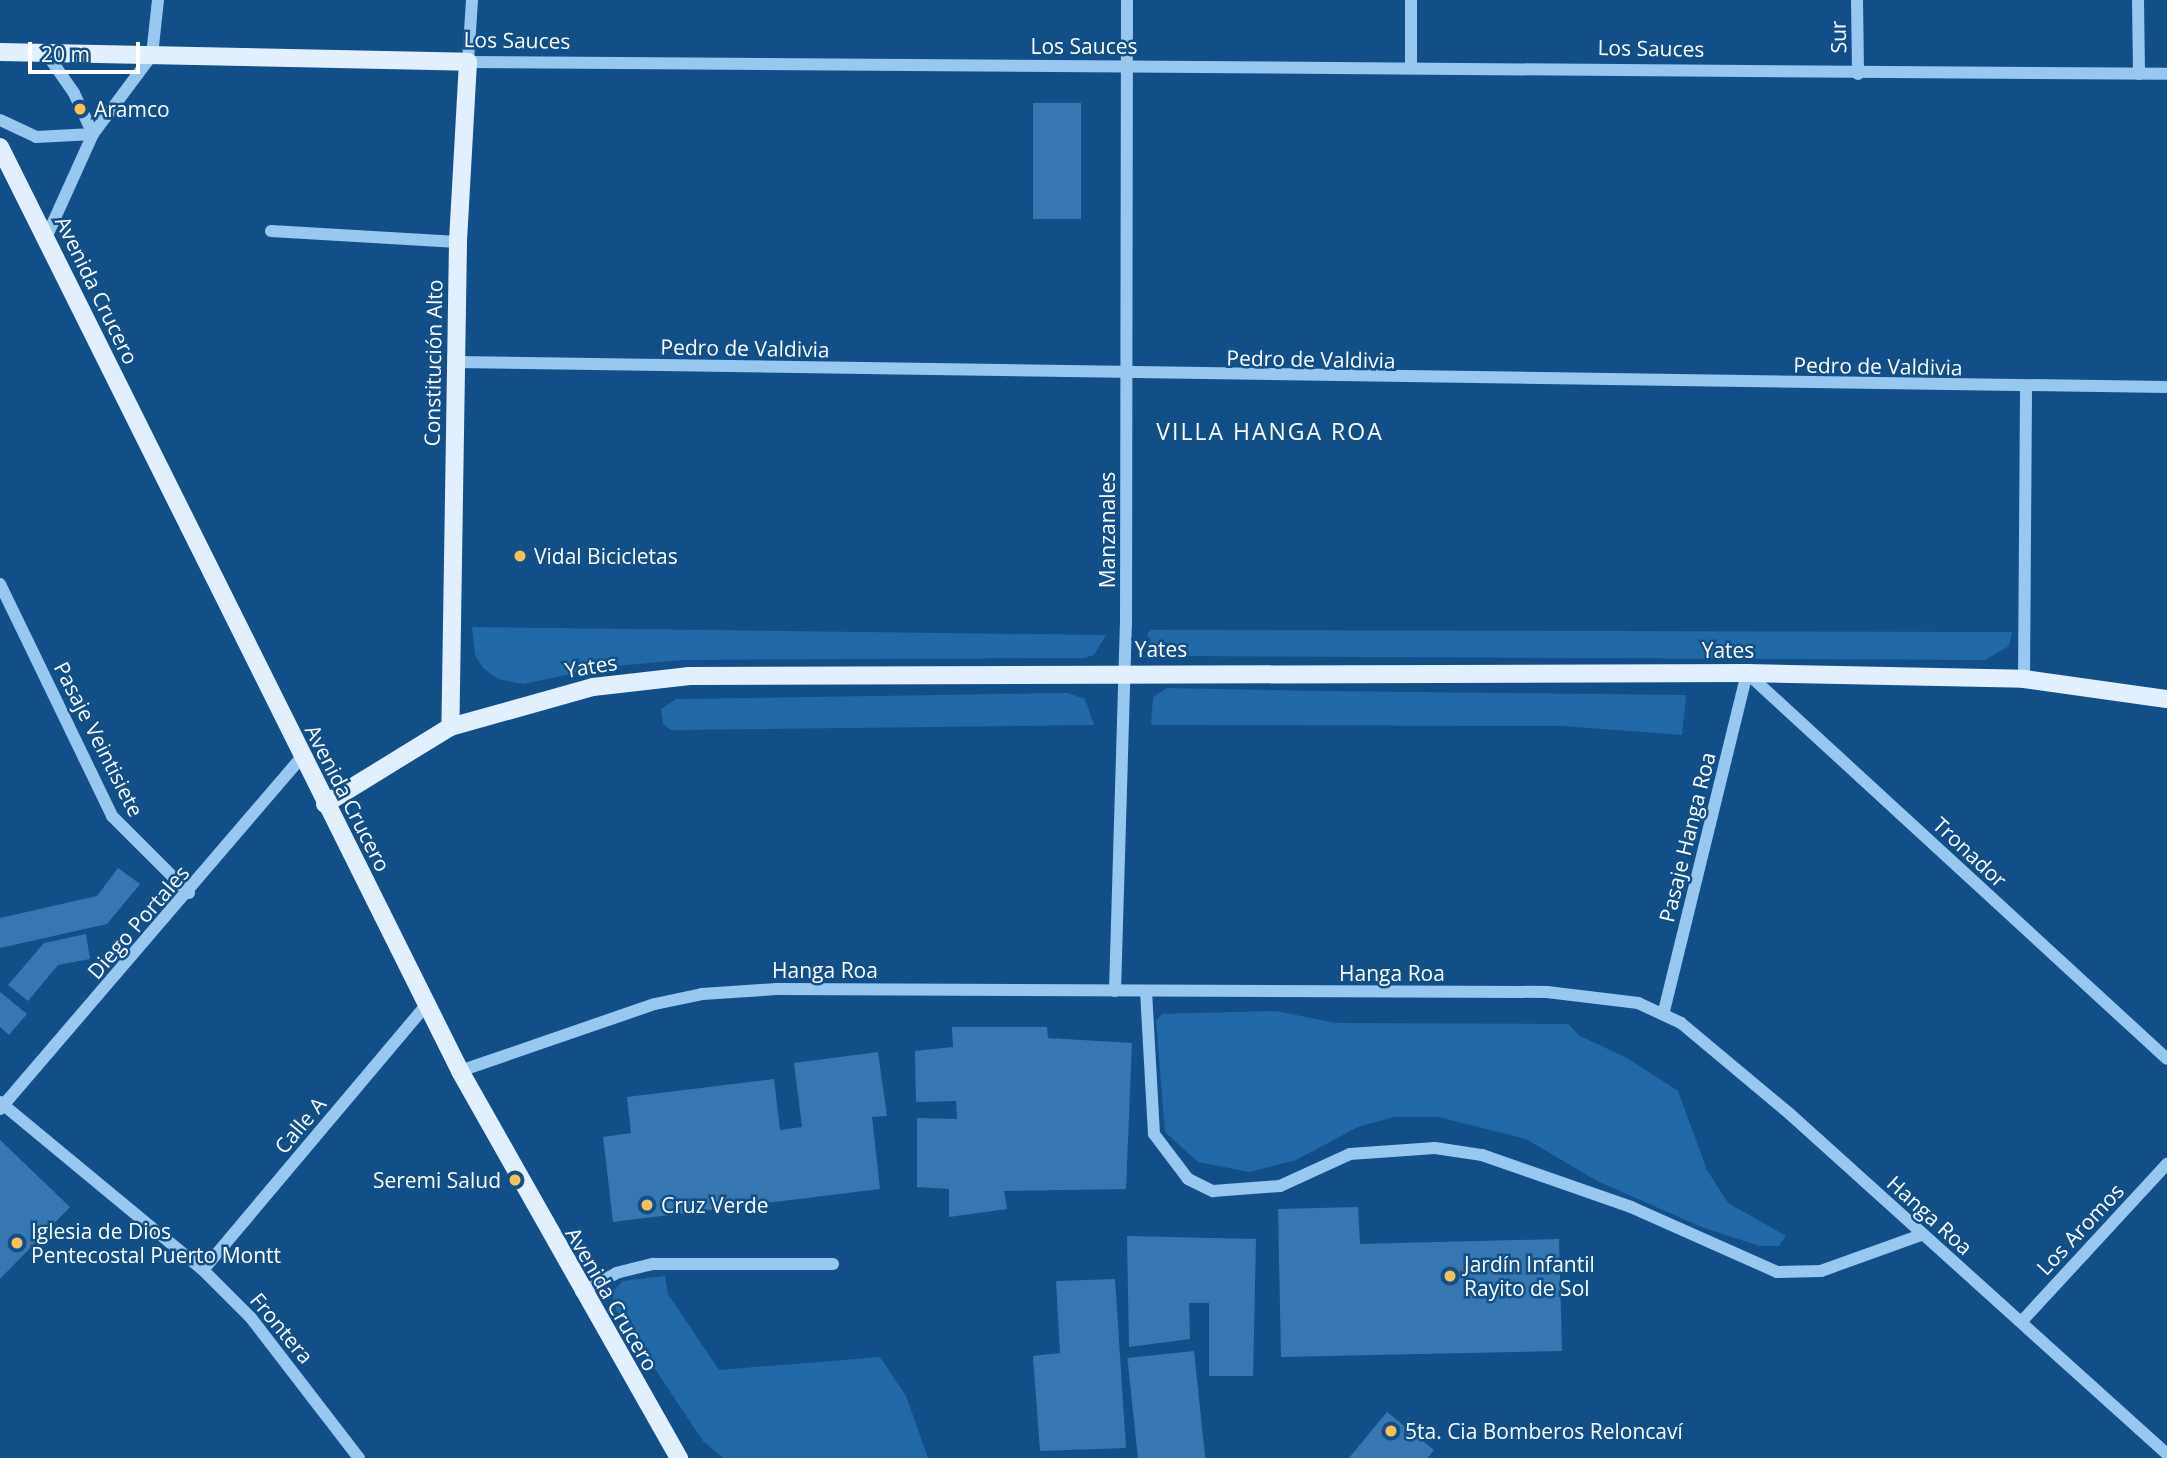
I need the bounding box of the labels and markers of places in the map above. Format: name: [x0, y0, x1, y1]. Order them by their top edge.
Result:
place label: Aramco: [94, 96, 170, 122]
marker: Aramco: [72, 101, 88, 117]
place label: Vidal Bicicletas: [534, 543, 678, 569]
marker: Vidal Bicicletas: [512, 548, 528, 564]
place label: Seremi Salud: [373, 1167, 501, 1193]
marker: Seremi Salud: [507, 1172, 523, 1188]
place label: Cruz Verde: [661, 1192, 769, 1218]
marker: Cruz Verde: [639, 1197, 655, 1213]
place label: Iglesia de Dios Pentecostal Puerto Montt: [31, 1218, 281, 1268]
marker: Iglesia de Dios Pentecostal Puerto Montt: [9, 1235, 25, 1251]
place label: Jardín Infantil Rayito de Sol: [1464, 1251, 1595, 1301]
marker: Jardín Infantil Rayito de Sol: [1442, 1268, 1458, 1284]
place label: 5ta. Cia Bomberos Reloncaví: [1405, 1418, 1683, 1444]
marker: 5ta. Cia Bomberos Reloncaví: [1383, 1423, 1399, 1439]

